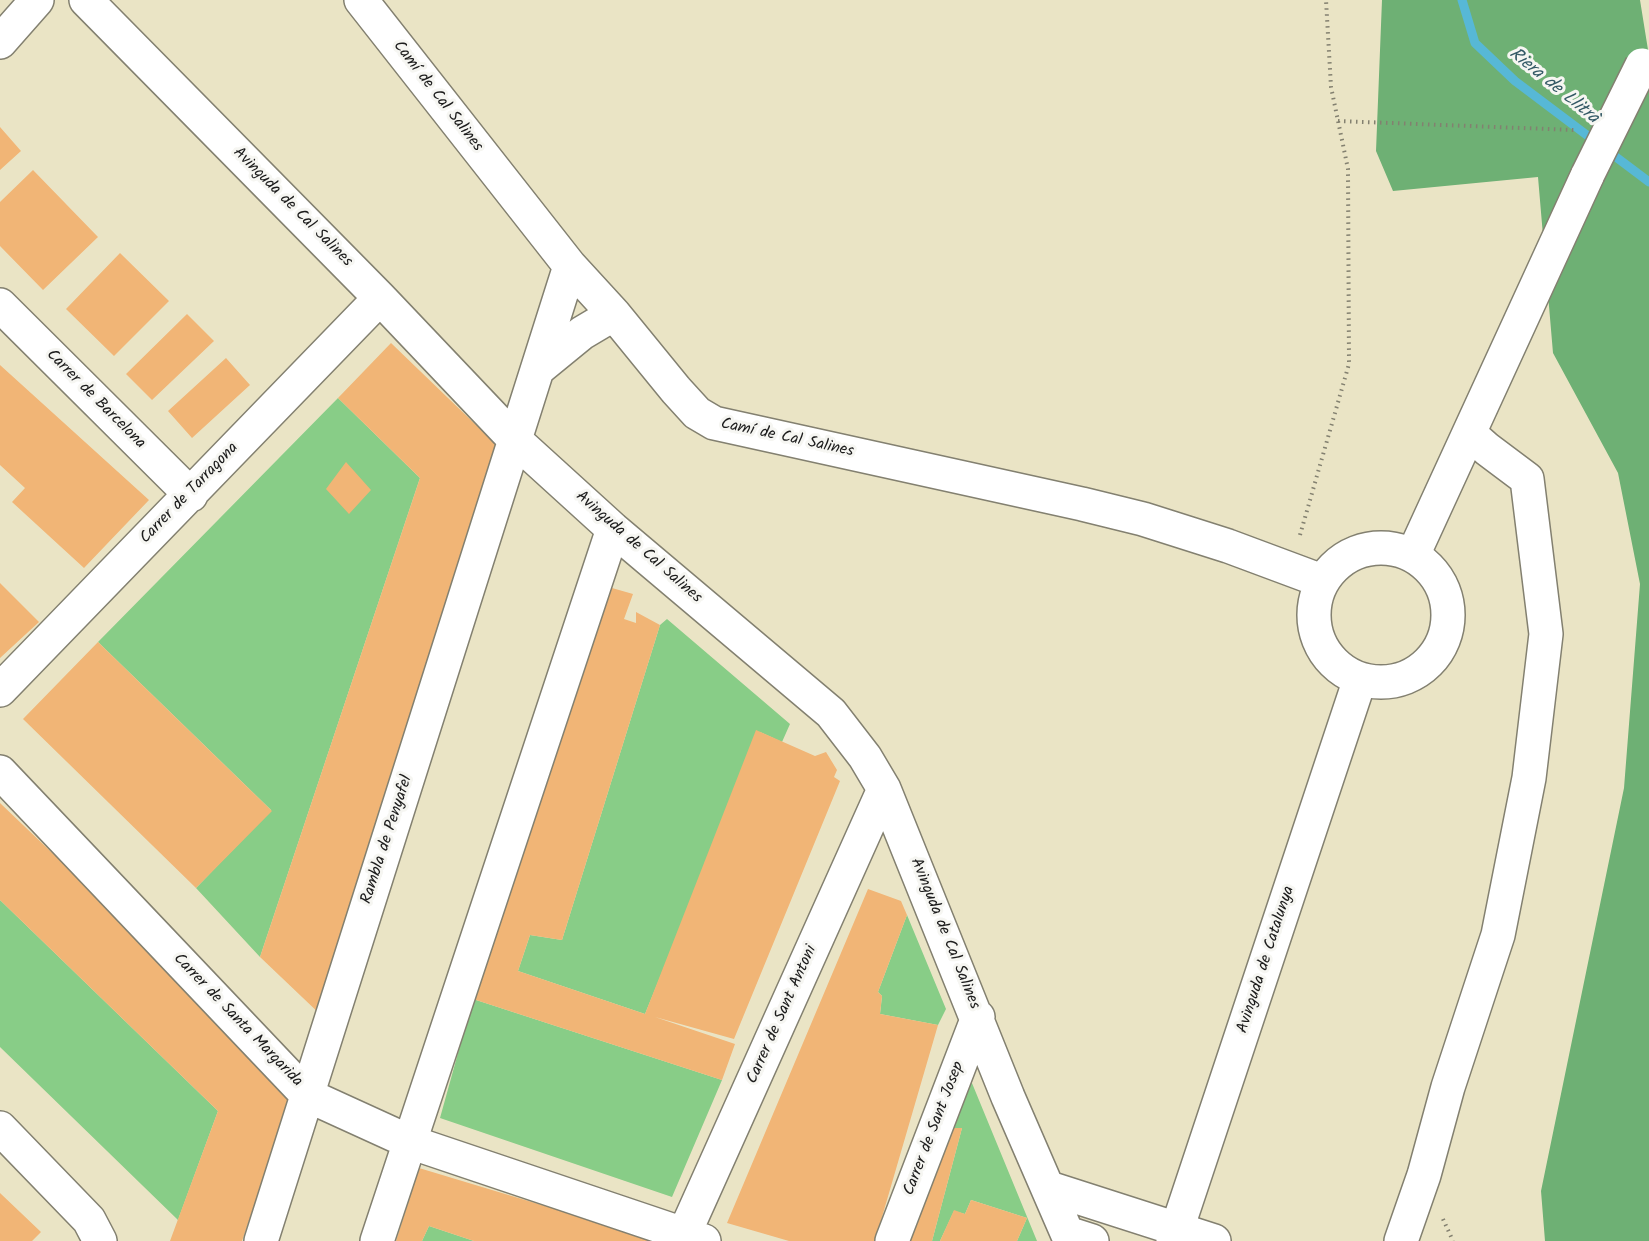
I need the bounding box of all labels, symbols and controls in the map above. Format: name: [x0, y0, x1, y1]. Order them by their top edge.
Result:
street label: Camí de Cal Salines: [388, 38, 486, 156]
water label: Riera de Llitrà: [1504, 44, 1602, 130]
street label: Avinguda de Cal Salines: [228, 144, 356, 272]
street label: Carrer de Barcelona: [41, 346, 149, 454]
street label: Camí de Cal Salines: [719, 416, 855, 462]
street label: Carrer de Tarragona: [137, 439, 243, 549]
street label: Avinguda de Cal Salines: [571, 488, 705, 608]
street label: Rambla de Penyafel: [358, 773, 418, 907]
street label: Avinguda de Cal Salines: [905, 856, 983, 1012]
street label: Avinguda de Catalunya: [1234, 884, 1300, 1036]
street label: Carrer de Sant Antoni: [744, 943, 822, 1087]
street label: Carrer de Santa Margarida: [168, 950, 306, 1092]
street label: Carrer de Sant Josep: [901, 1059, 969, 1199]

